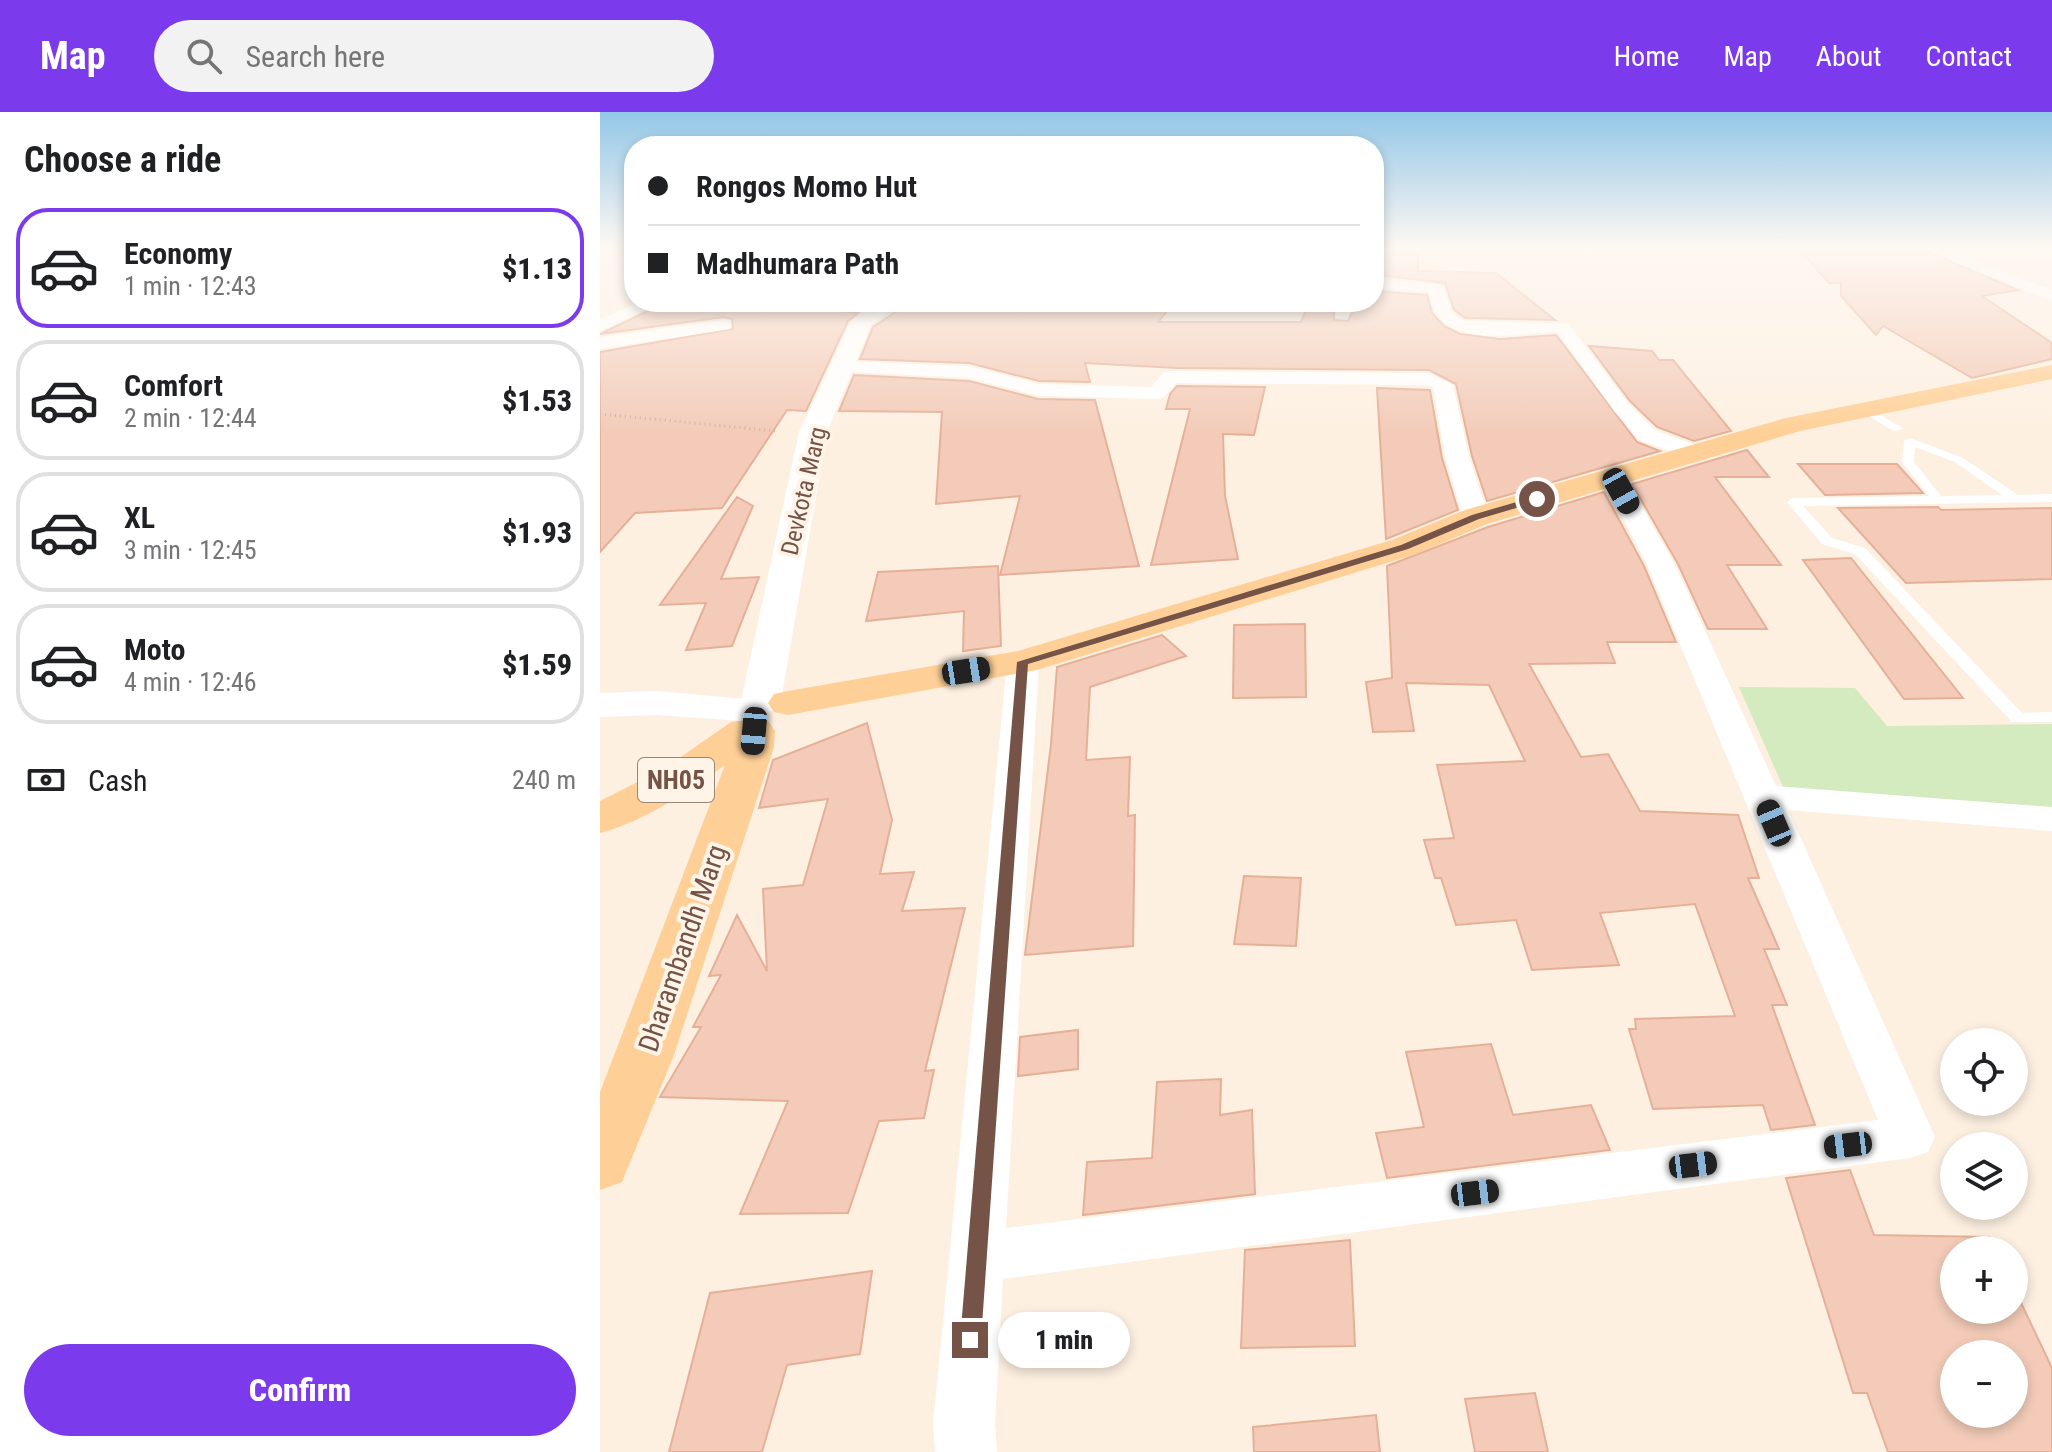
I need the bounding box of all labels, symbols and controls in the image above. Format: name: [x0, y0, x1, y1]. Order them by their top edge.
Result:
search box: [154, 20, 714, 92]
text: Map: [40, 34, 106, 78]
icon: search: [182, 34, 226, 78]
text: Search here: [246, 39, 385, 74]
text: Home: [1614, 40, 1679, 73]
text: Map: [1723, 40, 1772, 73]
text: About: [1816, 40, 1882, 73]
text: Contact: [1926, 40, 2012, 73]
text: Choose a ride: [24, 139, 221, 181]
text: Rongos Momo Hut: [696, 169, 917, 204]
icon: car: [28, 232, 100, 304]
text: Economy: [124, 236, 232, 271]
text: Madhumara Path: [696, 246, 899, 281]
text: $1.13: [502, 251, 572, 286]
text: 1 min · 12:43: [124, 271, 257, 301]
icon: car: [28, 364, 100, 436]
text: Comfort: [124, 368, 223, 403]
text: $1.53: [502, 383, 572, 418]
text: 2 min · 12:44: [124, 403, 257, 433]
street label: Devkota Marg: [776, 424, 832, 558]
car: [1599, 464, 1643, 518]
route start: [1519, 481, 1555, 517]
icon: car: [28, 496, 100, 568]
text: XL: [124, 500, 155, 535]
text: $1.93: [502, 515, 572, 550]
text: 3 min · 12:45: [124, 535, 257, 565]
icon: car: [28, 628, 100, 700]
text: Moto: [124, 632, 185, 667]
text: $1.59: [502, 647, 572, 682]
car: [940, 655, 992, 687]
text: 4 min · 12:46: [124, 667, 257, 697]
car: [740, 706, 768, 756]
icon: cash: [24, 758, 68, 802]
road number: NH05: [638, 758, 714, 802]
text: Cash: [88, 763, 148, 798]
text: 240 m: [512, 765, 576, 795]
car: [1754, 796, 1794, 850]
street label: Dharambandh Marg: [632, 840, 733, 1056]
map controls: [1940, 1028, 2028, 1428]
button: locate: [1940, 1028, 2028, 1116]
car: [1823, 1130, 1873, 1160]
button: layers: [1940, 1132, 2028, 1220]
car: [1668, 1150, 1718, 1180]
car: [1450, 1178, 1500, 1208]
button: +: [1940, 1236, 2028, 1324]
callout: 1 min: [998, 1312, 1130, 1368]
route end: [952, 1322, 988, 1358]
text: 1 min: [1035, 1325, 1093, 1355]
button: −: [1940, 1340, 2028, 1428]
button: Confirm: [24, 1344, 576, 1436]

